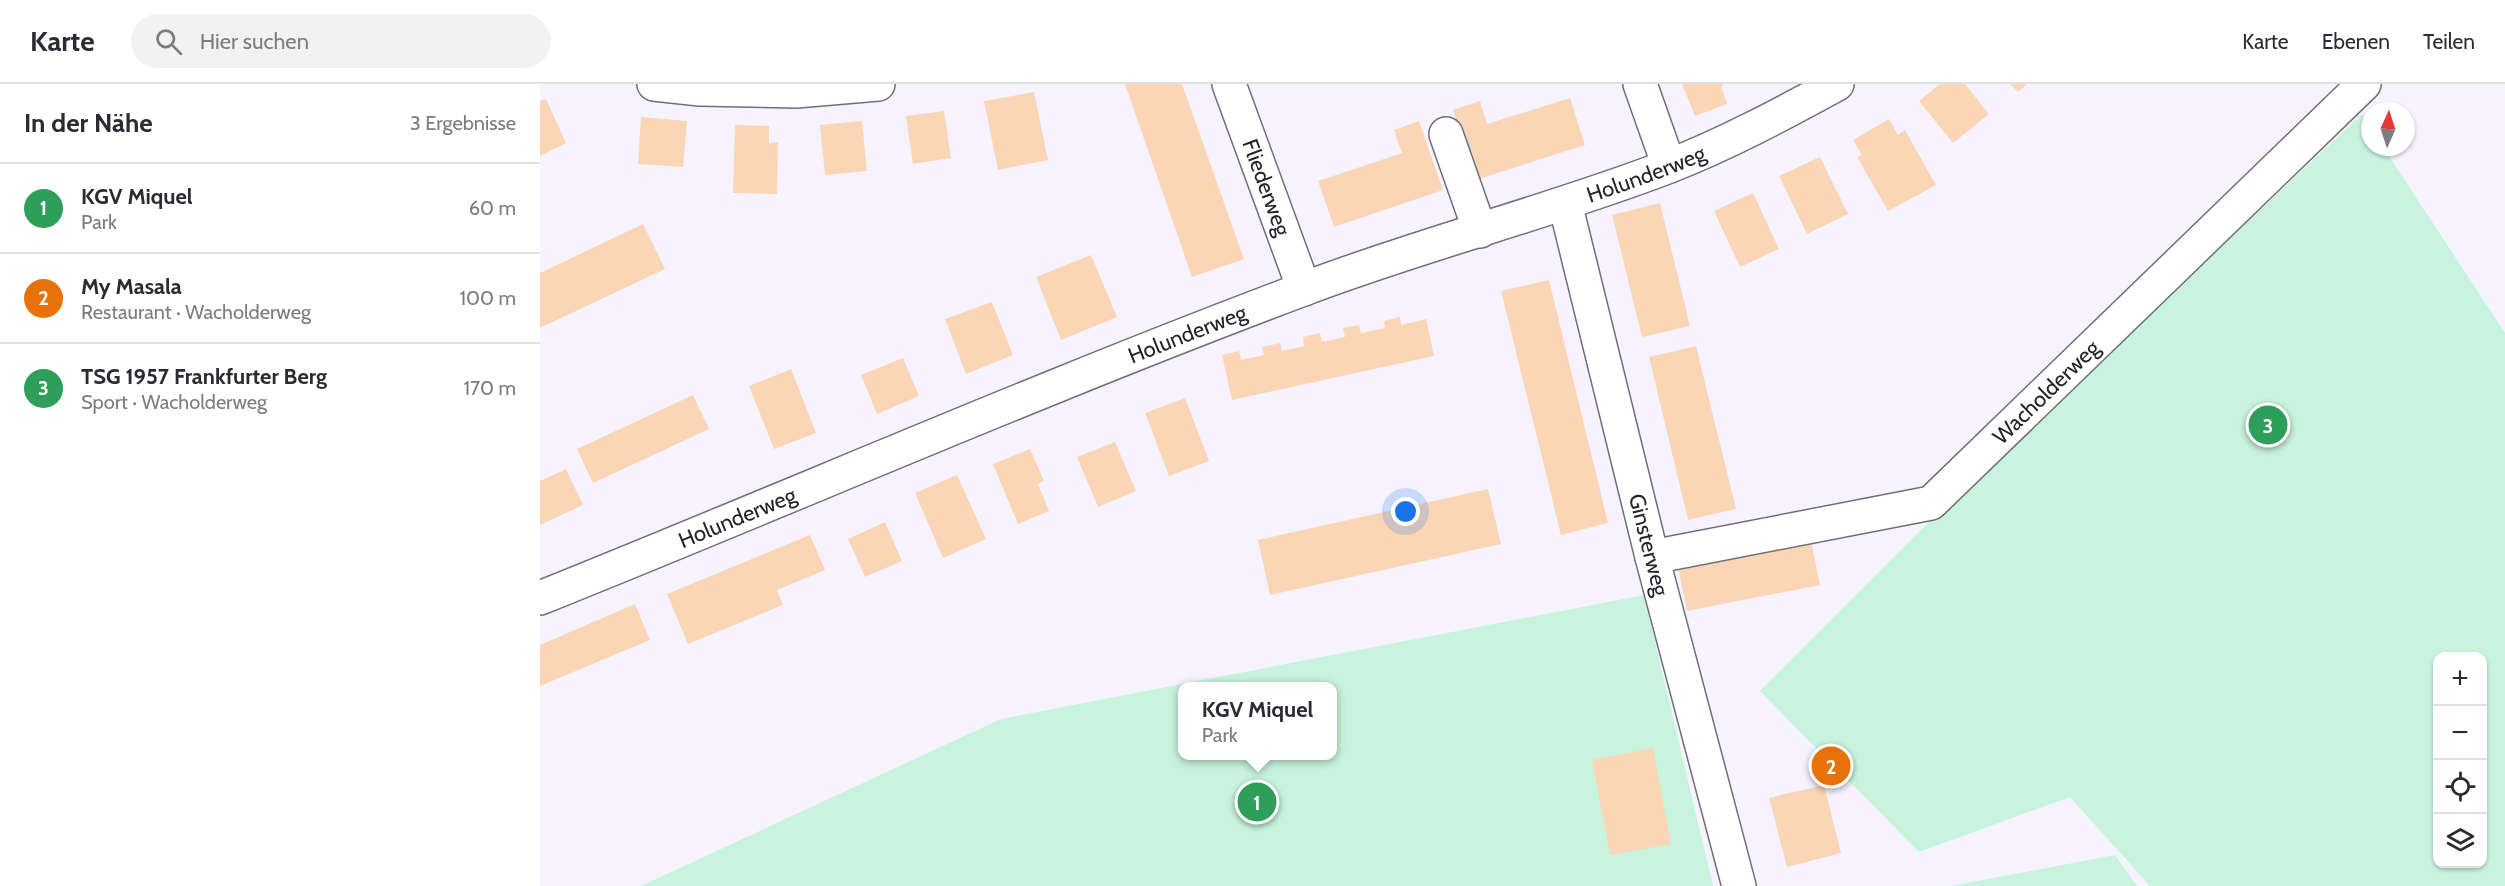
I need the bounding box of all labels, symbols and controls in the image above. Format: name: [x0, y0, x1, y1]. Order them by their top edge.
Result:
search box: [131, 14, 551, 68]
text: Karte: [30, 24, 95, 58]
icon: search: [152, 25, 185, 58]
text: Hier suchen: [200, 28, 309, 55]
text: Karte: [2242, 29, 2289, 54]
text: Ebenen: [2322, 29, 2390, 54]
text: Teilen: [2423, 29, 2475, 54]
north arrow: [2361, 102, 2415, 156]
text: In der Nähe: [24, 107, 153, 139]
text: 3 Ergebnisse: [410, 111, 516, 135]
street label: Fliederweg: [1236, 135, 1297, 241]
street label: Holunderweg: [1583, 139, 1711, 209]
text: KGV Miquel: [81, 183, 193, 210]
text: 1: [40, 196, 47, 220]
text: 60 m: [469, 196, 516, 220]
text: Park: [81, 210, 117, 234]
text: My Masala: [81, 273, 182, 300]
text: 2: [38, 286, 49, 310]
text: 100 m: [460, 286, 516, 310]
street label: Holunderweg: [1124, 299, 1251, 370]
text: Restaurant · Wacholderweg: [81, 300, 311, 324]
street label: Wacholderweg: [1987, 334, 2106, 450]
text: TSG 1957 Frankfurter Berg: [81, 363, 327, 390]
text: 3: [38, 376, 49, 400]
text: 170 m: [464, 376, 516, 400]
text: Sport · Wacholderweg: [81, 390, 267, 414]
pin: 3: [2248, 402, 2288, 448]
street label: Holunderweg: [674, 481, 801, 554]
street label: Ginsterweg: [1623, 491, 1675, 600]
your location: [1391, 497, 1420, 526]
map controls: [2433, 652, 2487, 868]
button: +: [2433, 652, 2487, 706]
popup: [1178, 682, 1337, 760]
text: KGV Miquel: [1202, 696, 1313, 723]
button: −: [2433, 706, 2487, 760]
text: Park: [1202, 723, 1238, 747]
pin: 2: [1812, 744, 1850, 788]
button: locate: [2433, 760, 2487, 814]
pin: 1: [1238, 780, 1276, 824]
button: layers: [2433, 814, 2487, 868]

